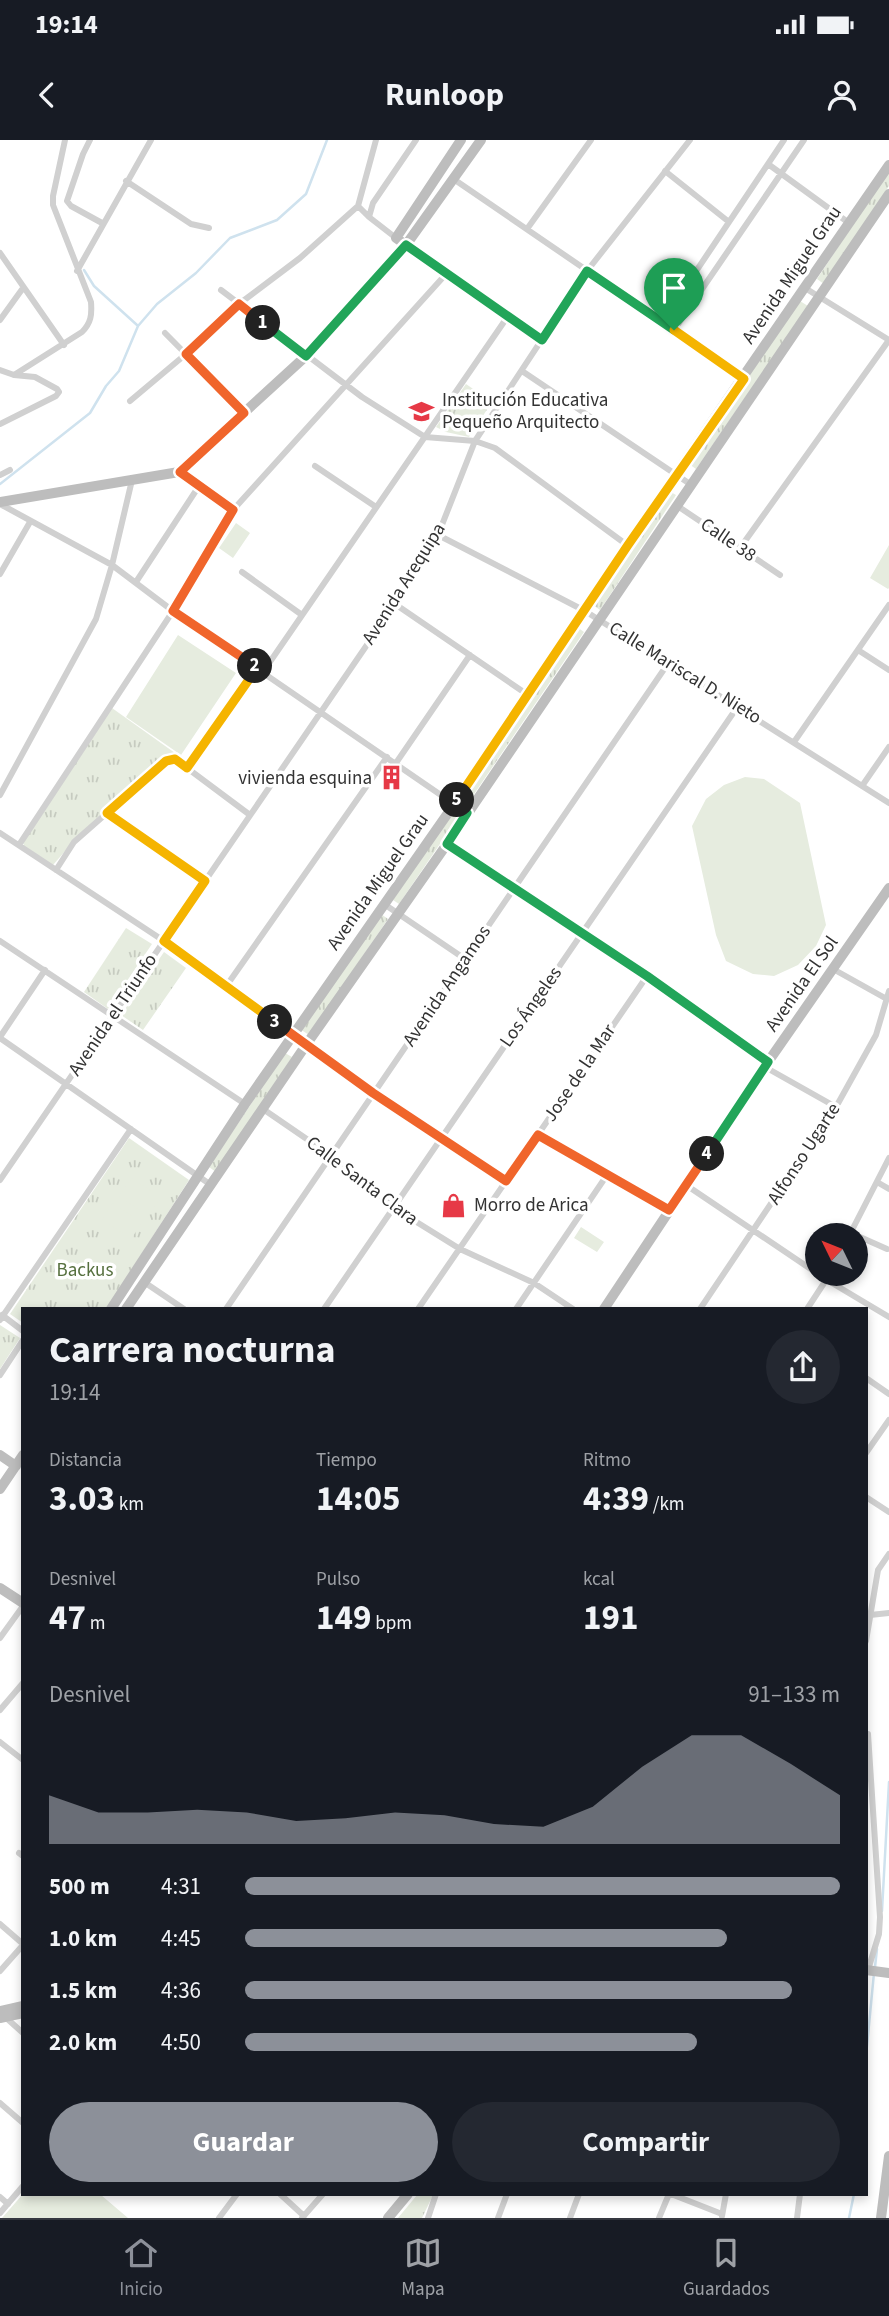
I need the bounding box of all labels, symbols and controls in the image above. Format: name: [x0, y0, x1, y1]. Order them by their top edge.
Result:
text: 19:14: [35, 6, 98, 43]
text: Runloop: [385, 72, 504, 118]
icon: back: [28, 76, 66, 114]
icon: person: [823, 76, 861, 114]
street label: Avenida Miguel Grau: [736, 200, 848, 350]
pin: [644, 258, 704, 330]
icon: arrive: [655, 269, 693, 307]
pin: 1: [246, 306, 280, 340]
text: 1: [257, 309, 268, 336]
place label: Institución Educativa Pequeño Arquitecto: [442, 387, 608, 436]
school or university icon: Institución Educativa Pequeño Arquitecto: [408, 397, 436, 425]
street label: Calle 38: [695, 511, 761, 569]
street label: Avenida Arequipa: [356, 518, 452, 650]
street label: Calle Mariscal D. Nieto: [603, 615, 767, 731]
pin: 2: [238, 648, 272, 684]
text: 2: [249, 652, 260, 679]
building icon: vivienda esquina: [378, 764, 406, 792]
place label: vivienda esquina: [238, 765, 372, 792]
pin: 5: [440, 782, 475, 818]
text: 5: [451, 786, 462, 813]
street label: Avenida Miguel Grau: [321, 808, 435, 956]
street label: Avenida Angamos: [396, 920, 498, 1052]
street label: Avenida El Sol: [759, 931, 845, 1037]
street label: Avenida el Triunfo: [62, 948, 164, 1082]
street label: Los Ángeles: [493, 961, 569, 1053]
pin: 3: [258, 1004, 292, 1040]
text: 3: [269, 1008, 280, 1035]
street label: Jose de la Mar: [537, 1018, 623, 1127]
street label: Alfonso Ugarte: [761, 1098, 847, 1210]
street label: Calle Santa Clara: [300, 1130, 424, 1232]
pin: 4: [690, 1136, 724, 1172]
text: 4: [701, 1140, 712, 1167]
shop icon: Morro de Arica: [440, 1191, 468, 1219]
place label: Morro de Arica: [474, 1192, 589, 1219]
north arrow: [805, 1223, 868, 1286]
map controls: [805, 1223, 868, 1286]
park label: Backus: [57, 1257, 113, 1284]
text: Carrera nocturna: [49, 1323, 336, 1377]
button: share: [766, 1330, 840, 1404]
text: 19:14: [49, 1376, 100, 1409]
text: Distancia: [49, 1447, 122, 1474]
text: Tiempo: [316, 1447, 377, 1474]
text: Ritmo: [583, 1447, 631, 1474]
text: 3.03: [49, 1474, 115, 1524]
text: 14:05: [316, 1474, 400, 1524]
text: 4:39: [583, 1474, 649, 1524]
text: km: [115, 1491, 144, 1518]
text: /km: [649, 1491, 685, 1518]
text: Desnivel: [49, 1566, 116, 1593]
text: Pulso: [316, 1566, 360, 1593]
text: kcal: [583, 1566, 615, 1593]
text: 47: [49, 1593, 86, 1643]
text: 149: [316, 1593, 371, 1643]
text: 191: [583, 1593, 638, 1643]
text: m: [86, 1610, 106, 1637]
text: bpm: [371, 1610, 412, 1637]
text: Desnivel: [49, 1678, 130, 1711]
text: 91–133 m: [748, 1678, 840, 1711]
text: 500 m: [49, 1870, 110, 1903]
text: 4:31: [161, 1870, 201, 1903]
text: 1.0 km: [49, 1922, 117, 1955]
text: 4:45: [161, 1922, 201, 1955]
text: 1.5 km: [49, 1974, 117, 2007]
text: 4:36: [161, 1974, 201, 2007]
text: 2.0 km: [49, 2026, 117, 2059]
text: 4:50: [161, 2026, 201, 2059]
button: Guardar: [49, 2102, 438, 2182]
button: Compartir: [452, 2102, 840, 2182]
tab: Inicio: [119, 2234, 163, 2303]
tab: Mapa: [401, 2234, 445, 2303]
tab: Guardados: [683, 2234, 770, 2303]

